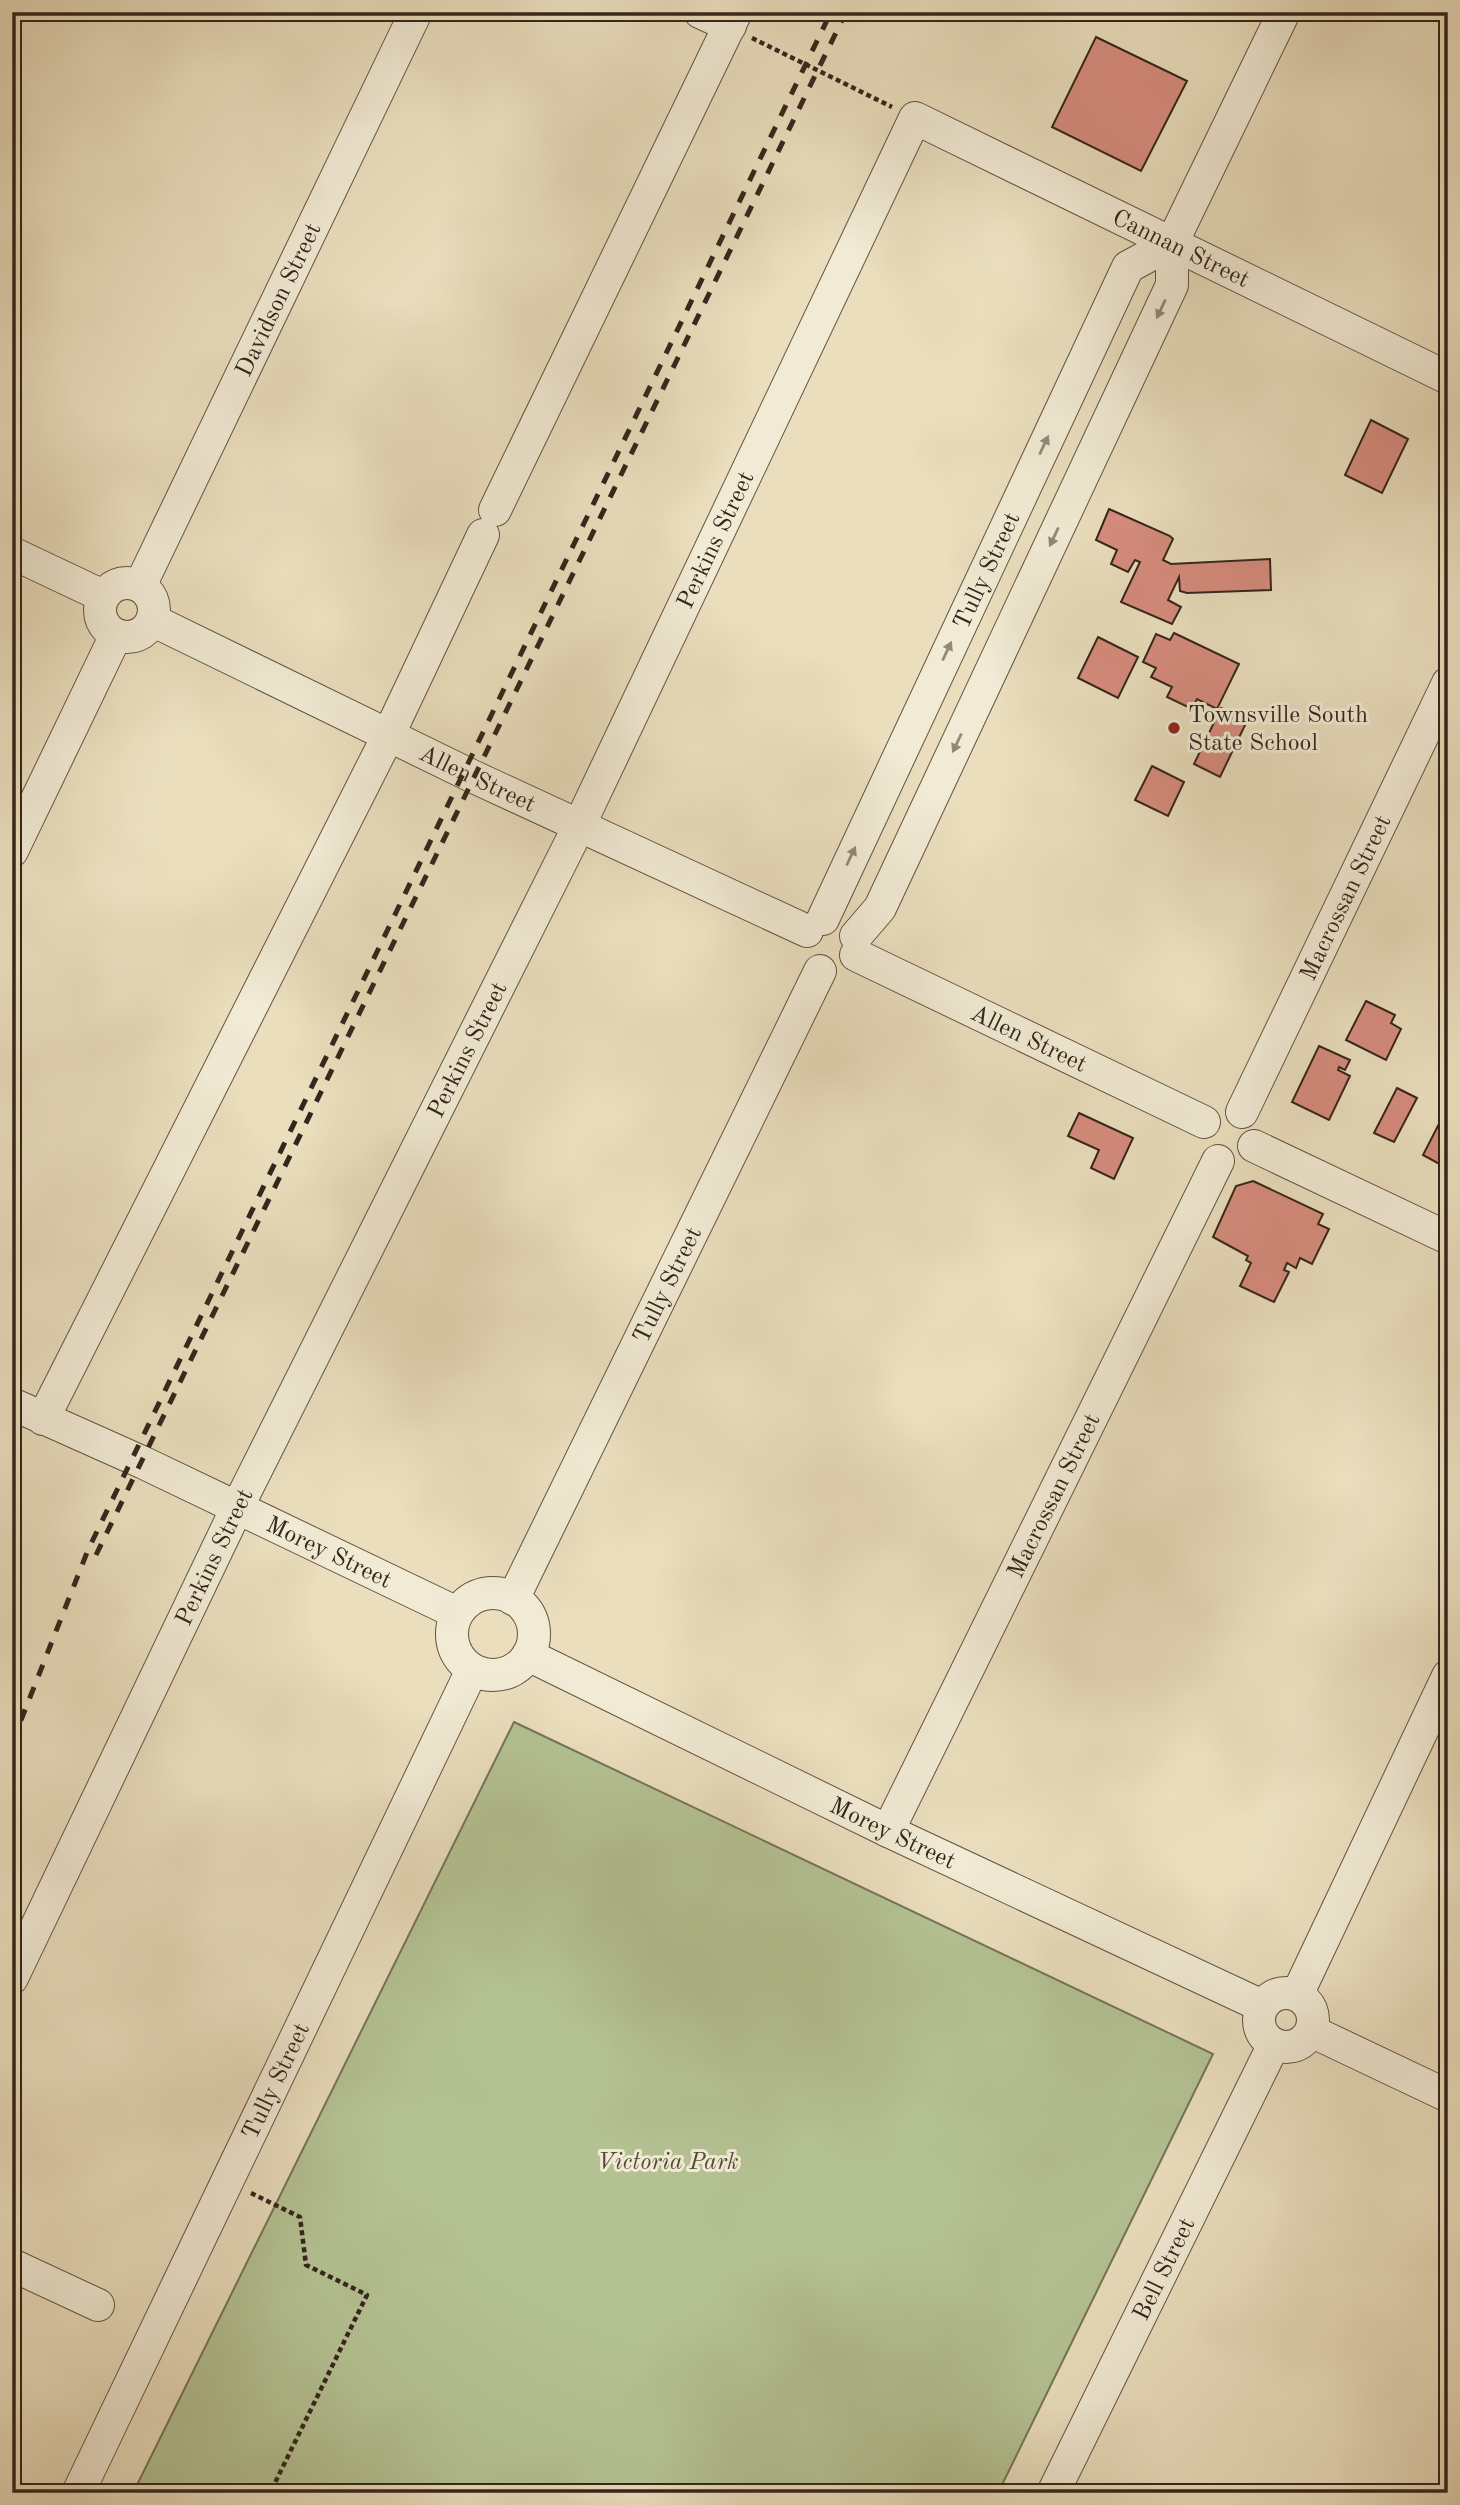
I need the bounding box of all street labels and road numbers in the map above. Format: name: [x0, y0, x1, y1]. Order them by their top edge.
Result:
street label: Cannan Street: [1108, 206, 1253, 293]
street label: Davidson Street: [233, 220, 327, 381]
street label: Perkins Street: [674, 468, 759, 613]
street label: Tully Street: [950, 509, 1026, 633]
street label: Allen Street: [415, 742, 539, 818]
street label: Macrossan Street: [1297, 812, 1397, 985]
street label: Perkins Street: [425, 979, 513, 1122]
street label: Allen Street: [966, 1002, 1090, 1078]
street label: Tully Street: [630, 1224, 707, 1347]
street label: Macrossan Street: [1004, 1410, 1106, 1583]
street label: Perkins Street: [172, 1485, 259, 1630]
street label: Morey Street: [262, 1513, 395, 1594]
street label: Morey Street: [825, 1794, 959, 1875]
street label: Tully Street: [239, 2020, 315, 2144]
street label: Bell Street: [1130, 2215, 1200, 2325]

